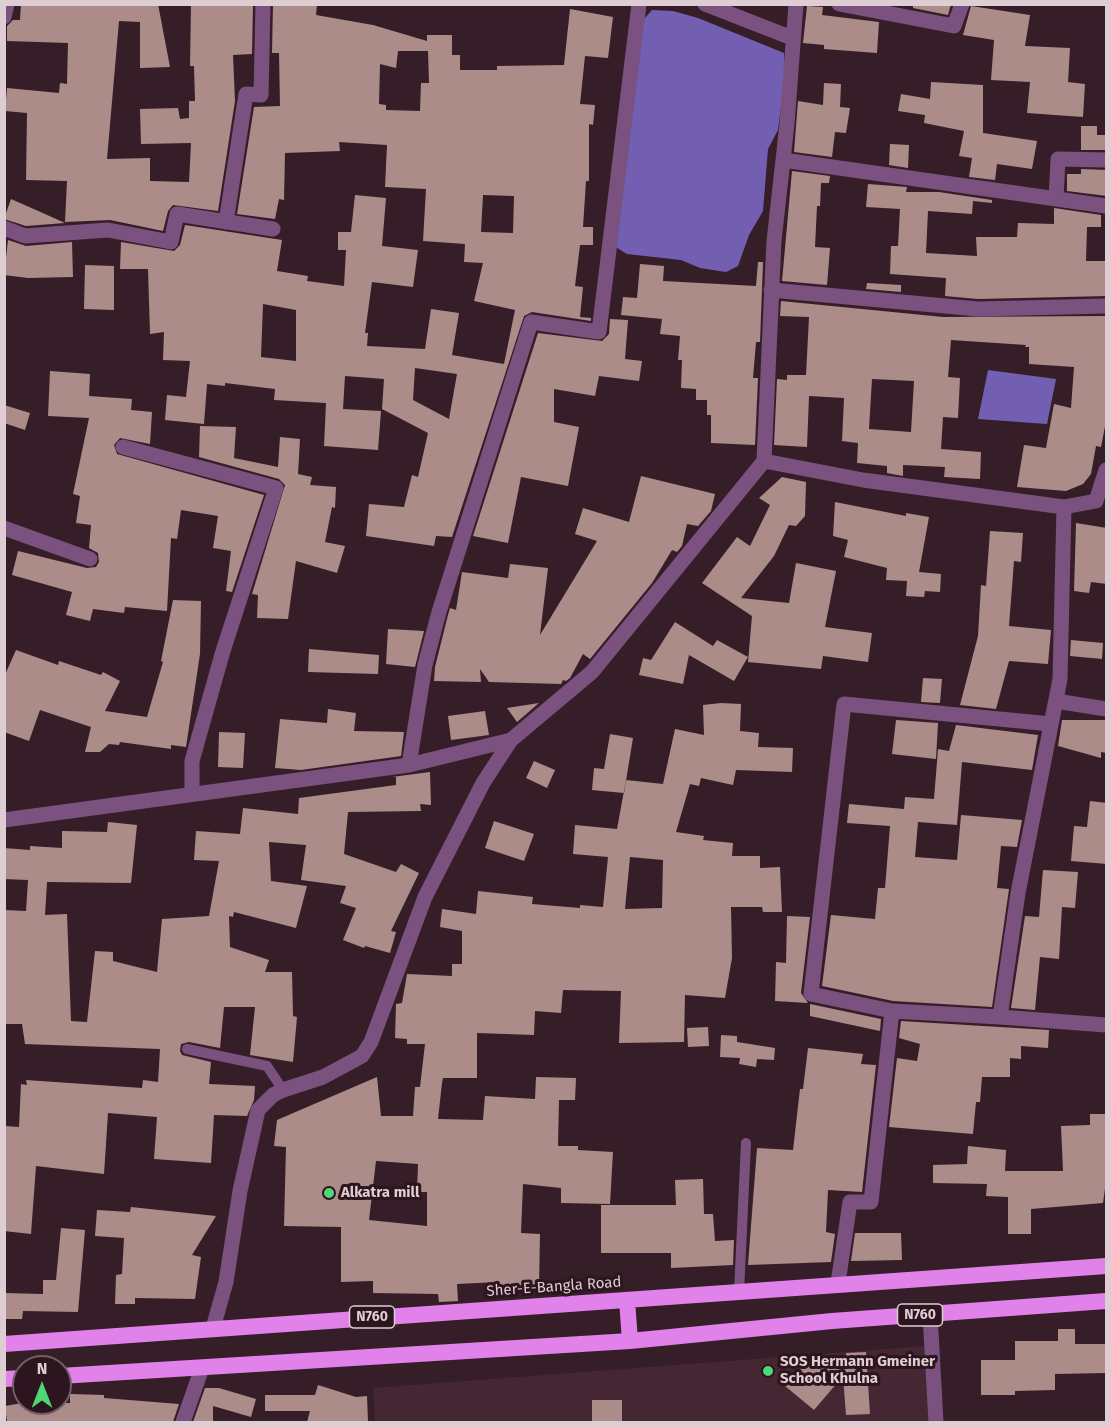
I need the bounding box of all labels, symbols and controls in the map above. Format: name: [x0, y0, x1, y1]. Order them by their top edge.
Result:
place label: Alkatra mill: [341, 1184, 419, 1202]
marker: Alkatra mill: [322, 1186, 336, 1200]
street label: Sher-E-Bangla Road: [486, 1273, 622, 1301]
road number: N760: [898, 1304, 942, 1326]
road number: N760: [350, 1306, 394, 1328]
place label: SOS Hermann Gmeiner School Khulna: [780, 1353, 935, 1388]
north arrow: [12, 1355, 72, 1415]
text: N: [37, 1359, 47, 1378]
marker: SOS Hermann Gmeiner School Khulna: [761, 1364, 775, 1378]

